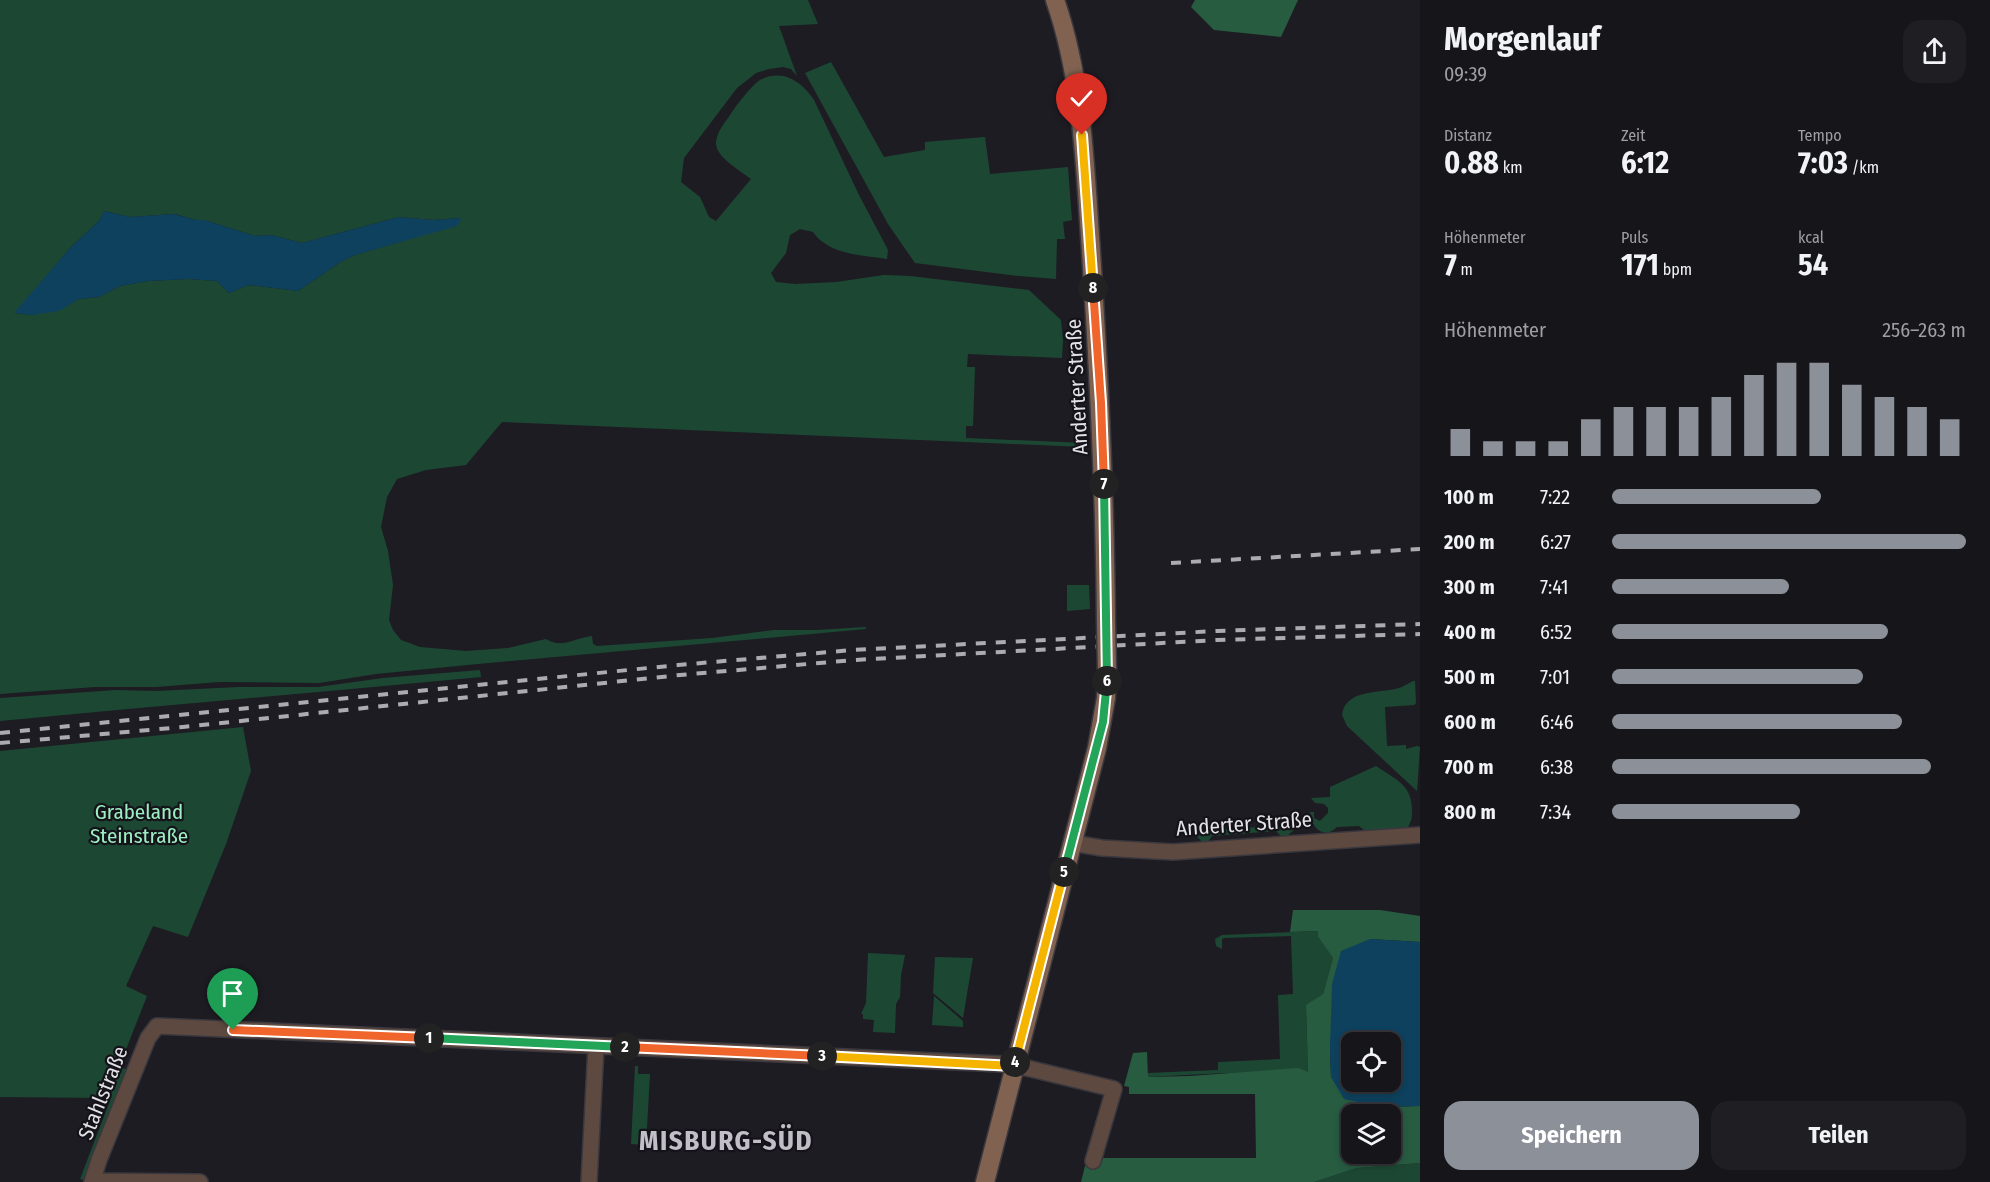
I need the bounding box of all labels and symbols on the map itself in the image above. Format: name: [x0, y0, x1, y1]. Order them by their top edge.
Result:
pin: [1056, 73, 1107, 135]
pin: 8: [1078, 273, 1108, 303]
street label: Anderter Straße: [1060, 318, 1094, 456]
pin: 7: [1089, 469, 1119, 499]
pin: 6: [1092, 666, 1122, 696]
park label: Grabeland Steinstraße: [90, 799, 188, 849]
street label: Anderter Straße: [1175, 806, 1313, 842]
pin: 5: [1049, 857, 1079, 887]
pin: [207, 968, 258, 1030]
pin: 1: [414, 1023, 444, 1053]
pin: 2: [610, 1032, 640, 1062]
pin: 3: [807, 1041, 837, 1071]
street label: Stahlstraße: [73, 1042, 133, 1144]
pin: 4: [1000, 1047, 1030, 1077]
district label: MISBURG-SÜD: [639, 1124, 813, 1157]

